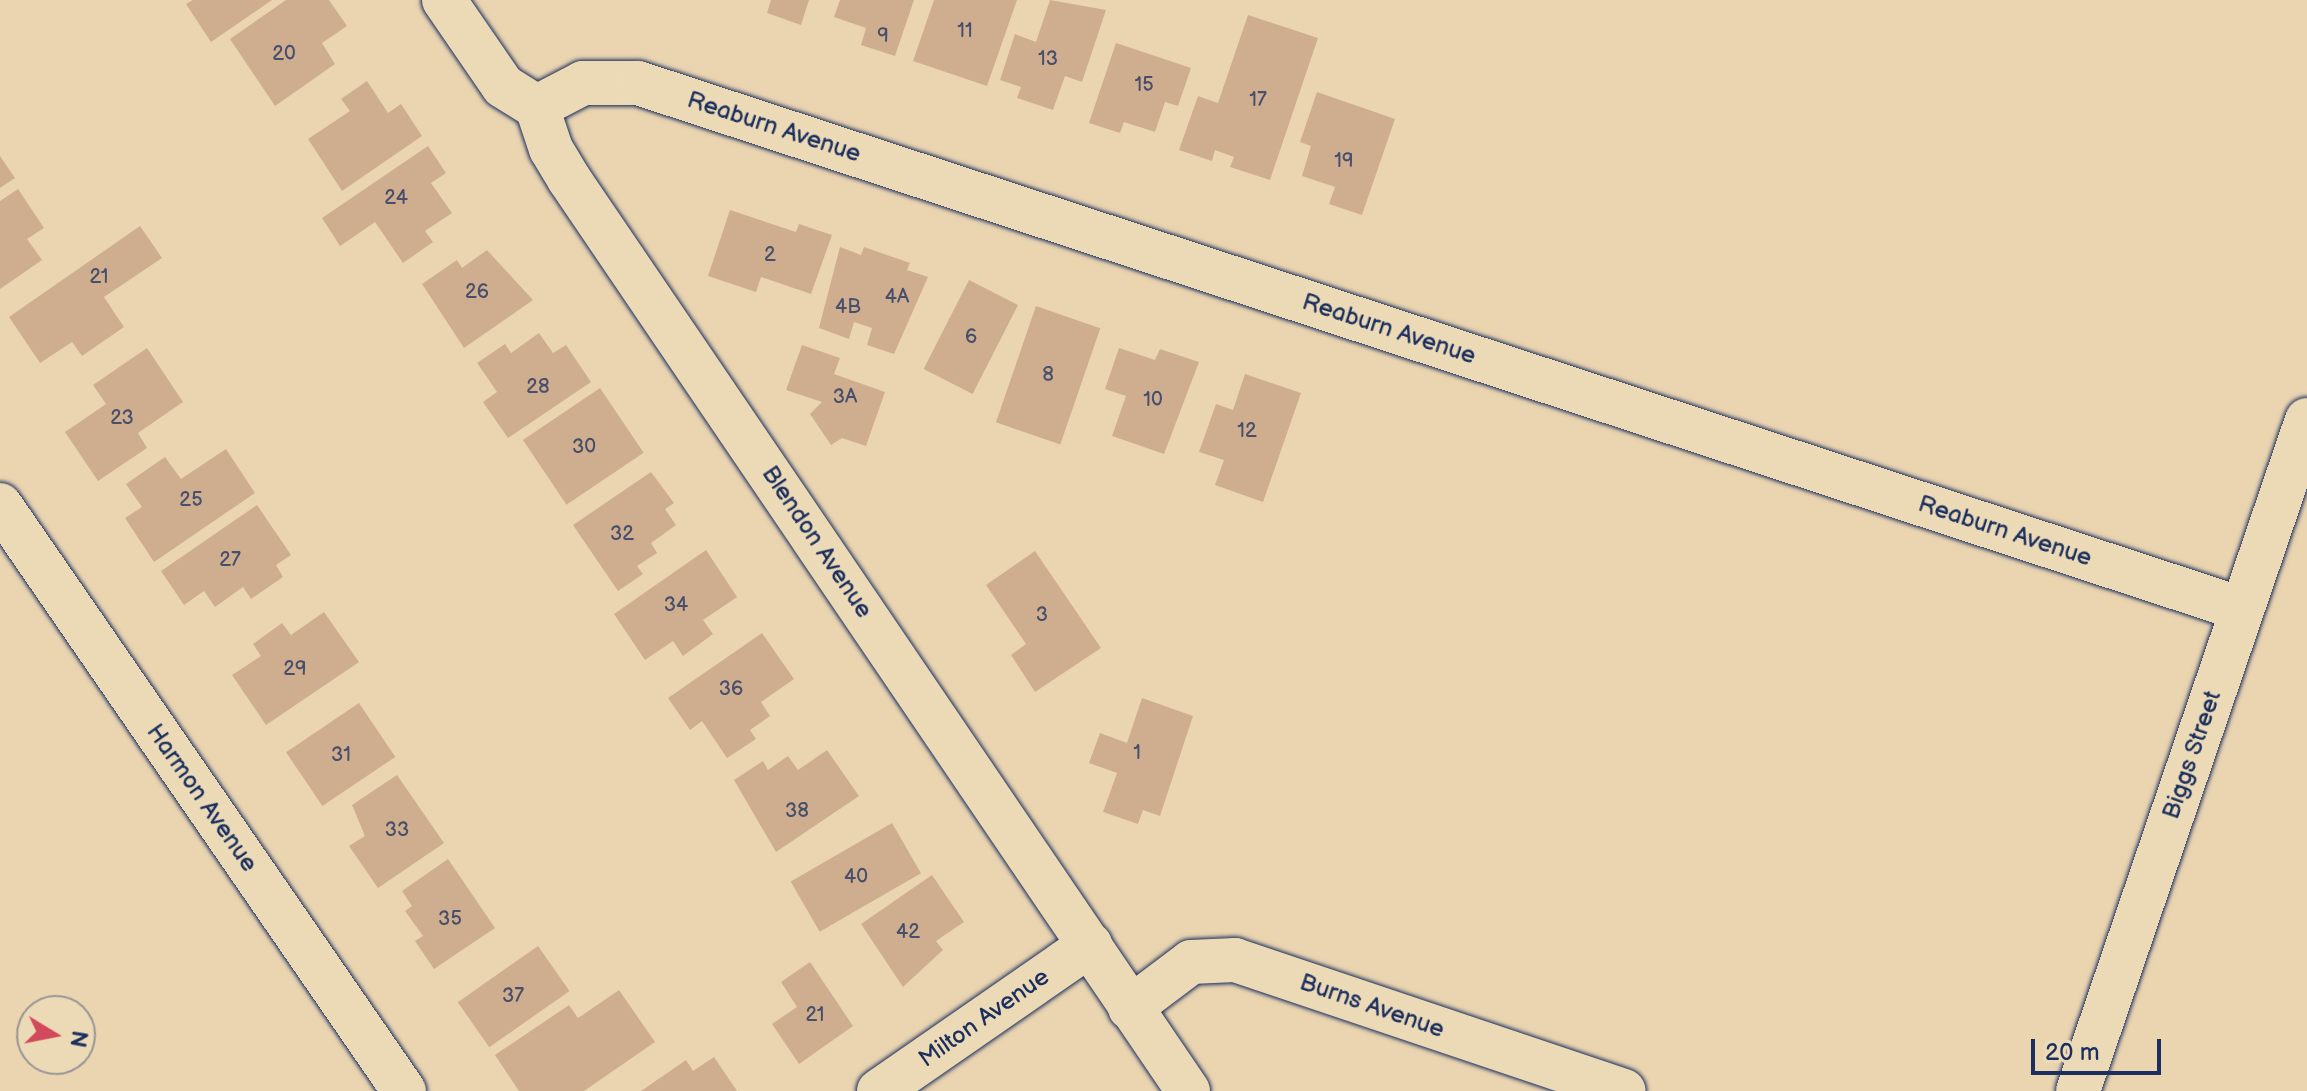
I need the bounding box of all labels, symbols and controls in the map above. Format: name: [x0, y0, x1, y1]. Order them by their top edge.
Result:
house number: 11: [957, 19, 973, 43]
house number: 9: [877, 24, 889, 48]
house number: 20: [272, 42, 296, 66]
house number: 13: [1038, 47, 1058, 71]
house number: 15: [1134, 73, 1154, 97]
street label: Reaburn Avenue: [684, 85, 864, 169]
house number: 17: [1249, 88, 1267, 112]
house number: 19: [1334, 149, 1354, 173]
house number: 24: [384, 186, 408, 210]
house number: 2: [764, 243, 776, 267]
house number: 21: [89, 265, 109, 289]
house number: 26: [465, 280, 489, 304]
house number: 4A: [885, 285, 909, 309]
street label: Reaburn Avenue: [1299, 287, 1479, 371]
house number: 4B: [835, 295, 861, 319]
house number: 6: [965, 325, 977, 349]
house number: 8: [1042, 363, 1054, 387]
house number: 28: [526, 375, 550, 399]
house number: 3A: [833, 385, 857, 409]
house number: 10: [1143, 388, 1163, 412]
house number: 23: [110, 406, 134, 430]
house number: 12: [1237, 419, 1257, 443]
house number: 30: [572, 435, 596, 459]
street label: Blendon Avenue: [755, 460, 879, 624]
house number: 25: [179, 488, 203, 512]
street label: Reaburn Avenue: [1915, 489, 2095, 573]
house number: 32: [610, 522, 634, 546]
house number: 27: [219, 548, 241, 572]
house number: 34: [664, 593, 688, 617]
house number: 3: [1036, 603, 1048, 627]
house number: 29: [283, 657, 307, 681]
house number: 36: [719, 677, 743, 701]
street label: Biggs Street: [2157, 687, 2227, 823]
street label: Harmon Avenue: [140, 719, 264, 877]
house number: 1: [1133, 741, 1141, 765]
house number: 31: [331, 743, 351, 767]
house number: 38: [785, 799, 809, 823]
house number: 33: [385, 818, 409, 842]
house number: 40: [844, 865, 868, 889]
house number: 35: [438, 907, 462, 931]
house number: 42: [896, 920, 920, 944]
street label: Milton Avenue: [913, 962, 1055, 1074]
street label: Burns Avenue: [1296, 968, 1448, 1044]
house number: 37: [502, 984, 524, 1008]
north arrow: [16, 995, 96, 1075]
house number: 21: [805, 1003, 825, 1027]
scale bar: [2035, 1023, 2165, 1073]
text: N: [63, 1028, 93, 1049]
text: 20 m: [2045, 1038, 2100, 1067]

